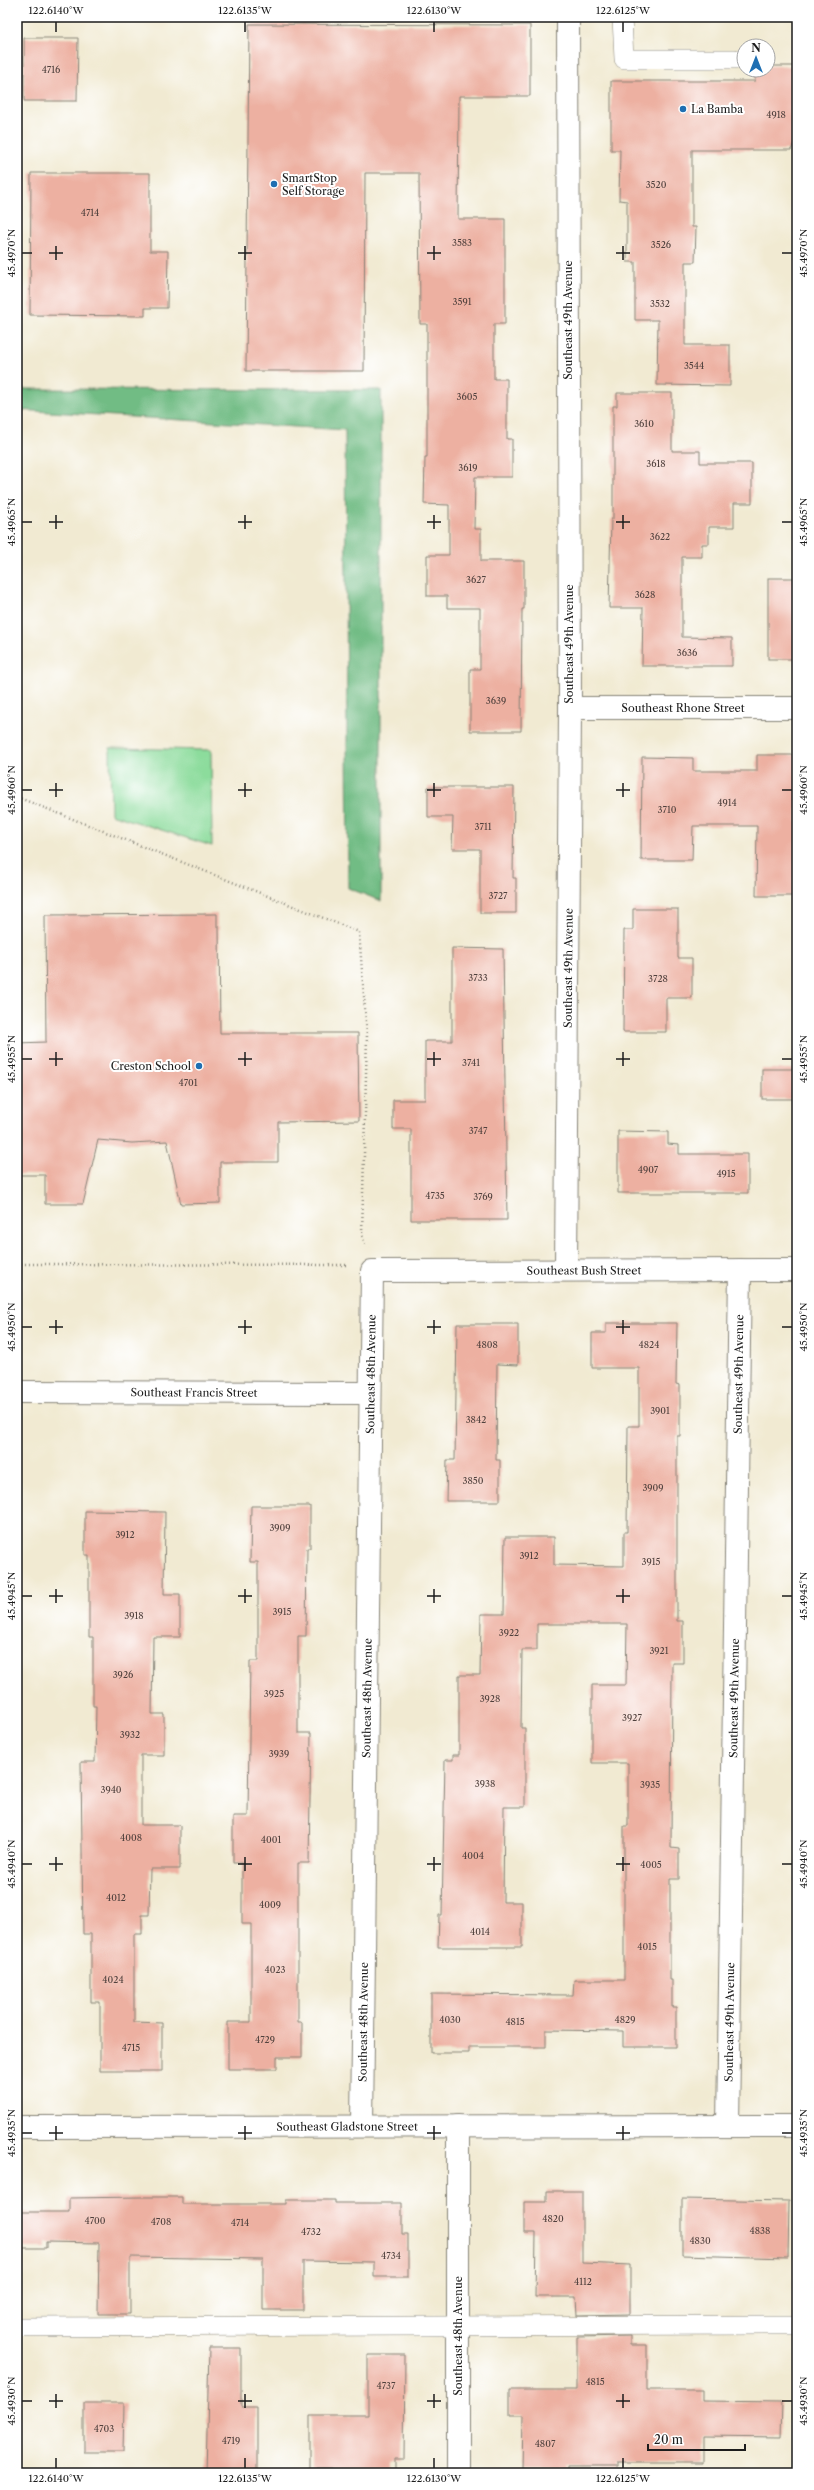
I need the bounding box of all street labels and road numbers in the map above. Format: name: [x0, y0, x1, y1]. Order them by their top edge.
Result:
street label: Southeast 49th Avenue: [561, 260, 575, 380]
street label: Southeast 49th Avenue: [562, 584, 576, 704]
street label: Southeast Rhone Street: [621, 701, 745, 715]
street label: Southeast 49th Avenue: [561, 908, 576, 1028]
street label: Southeast Bush Street: [527, 1263, 641, 1278]
street label: Southeast 48th Avenue: [363, 1314, 378, 1434]
street label: Southeast 49th Avenue: [731, 1314, 746, 1434]
street label: Southeast Francis Street: [130, 1385, 258, 1400]
street label: Southeast 48th Avenue: [359, 1638, 375, 1758]
street label: Southeast 49th Avenue: [726, 1638, 742, 1758]
street label: Southeast 48th Avenue: [356, 1962, 371, 2082]
street label: Southeast 49th Avenue: [722, 1962, 737, 2082]
street label: Southeast Gladstone Street: [276, 2119, 418, 2134]
street label: Southeast 48th Avenue: [451, 2276, 465, 2396]

